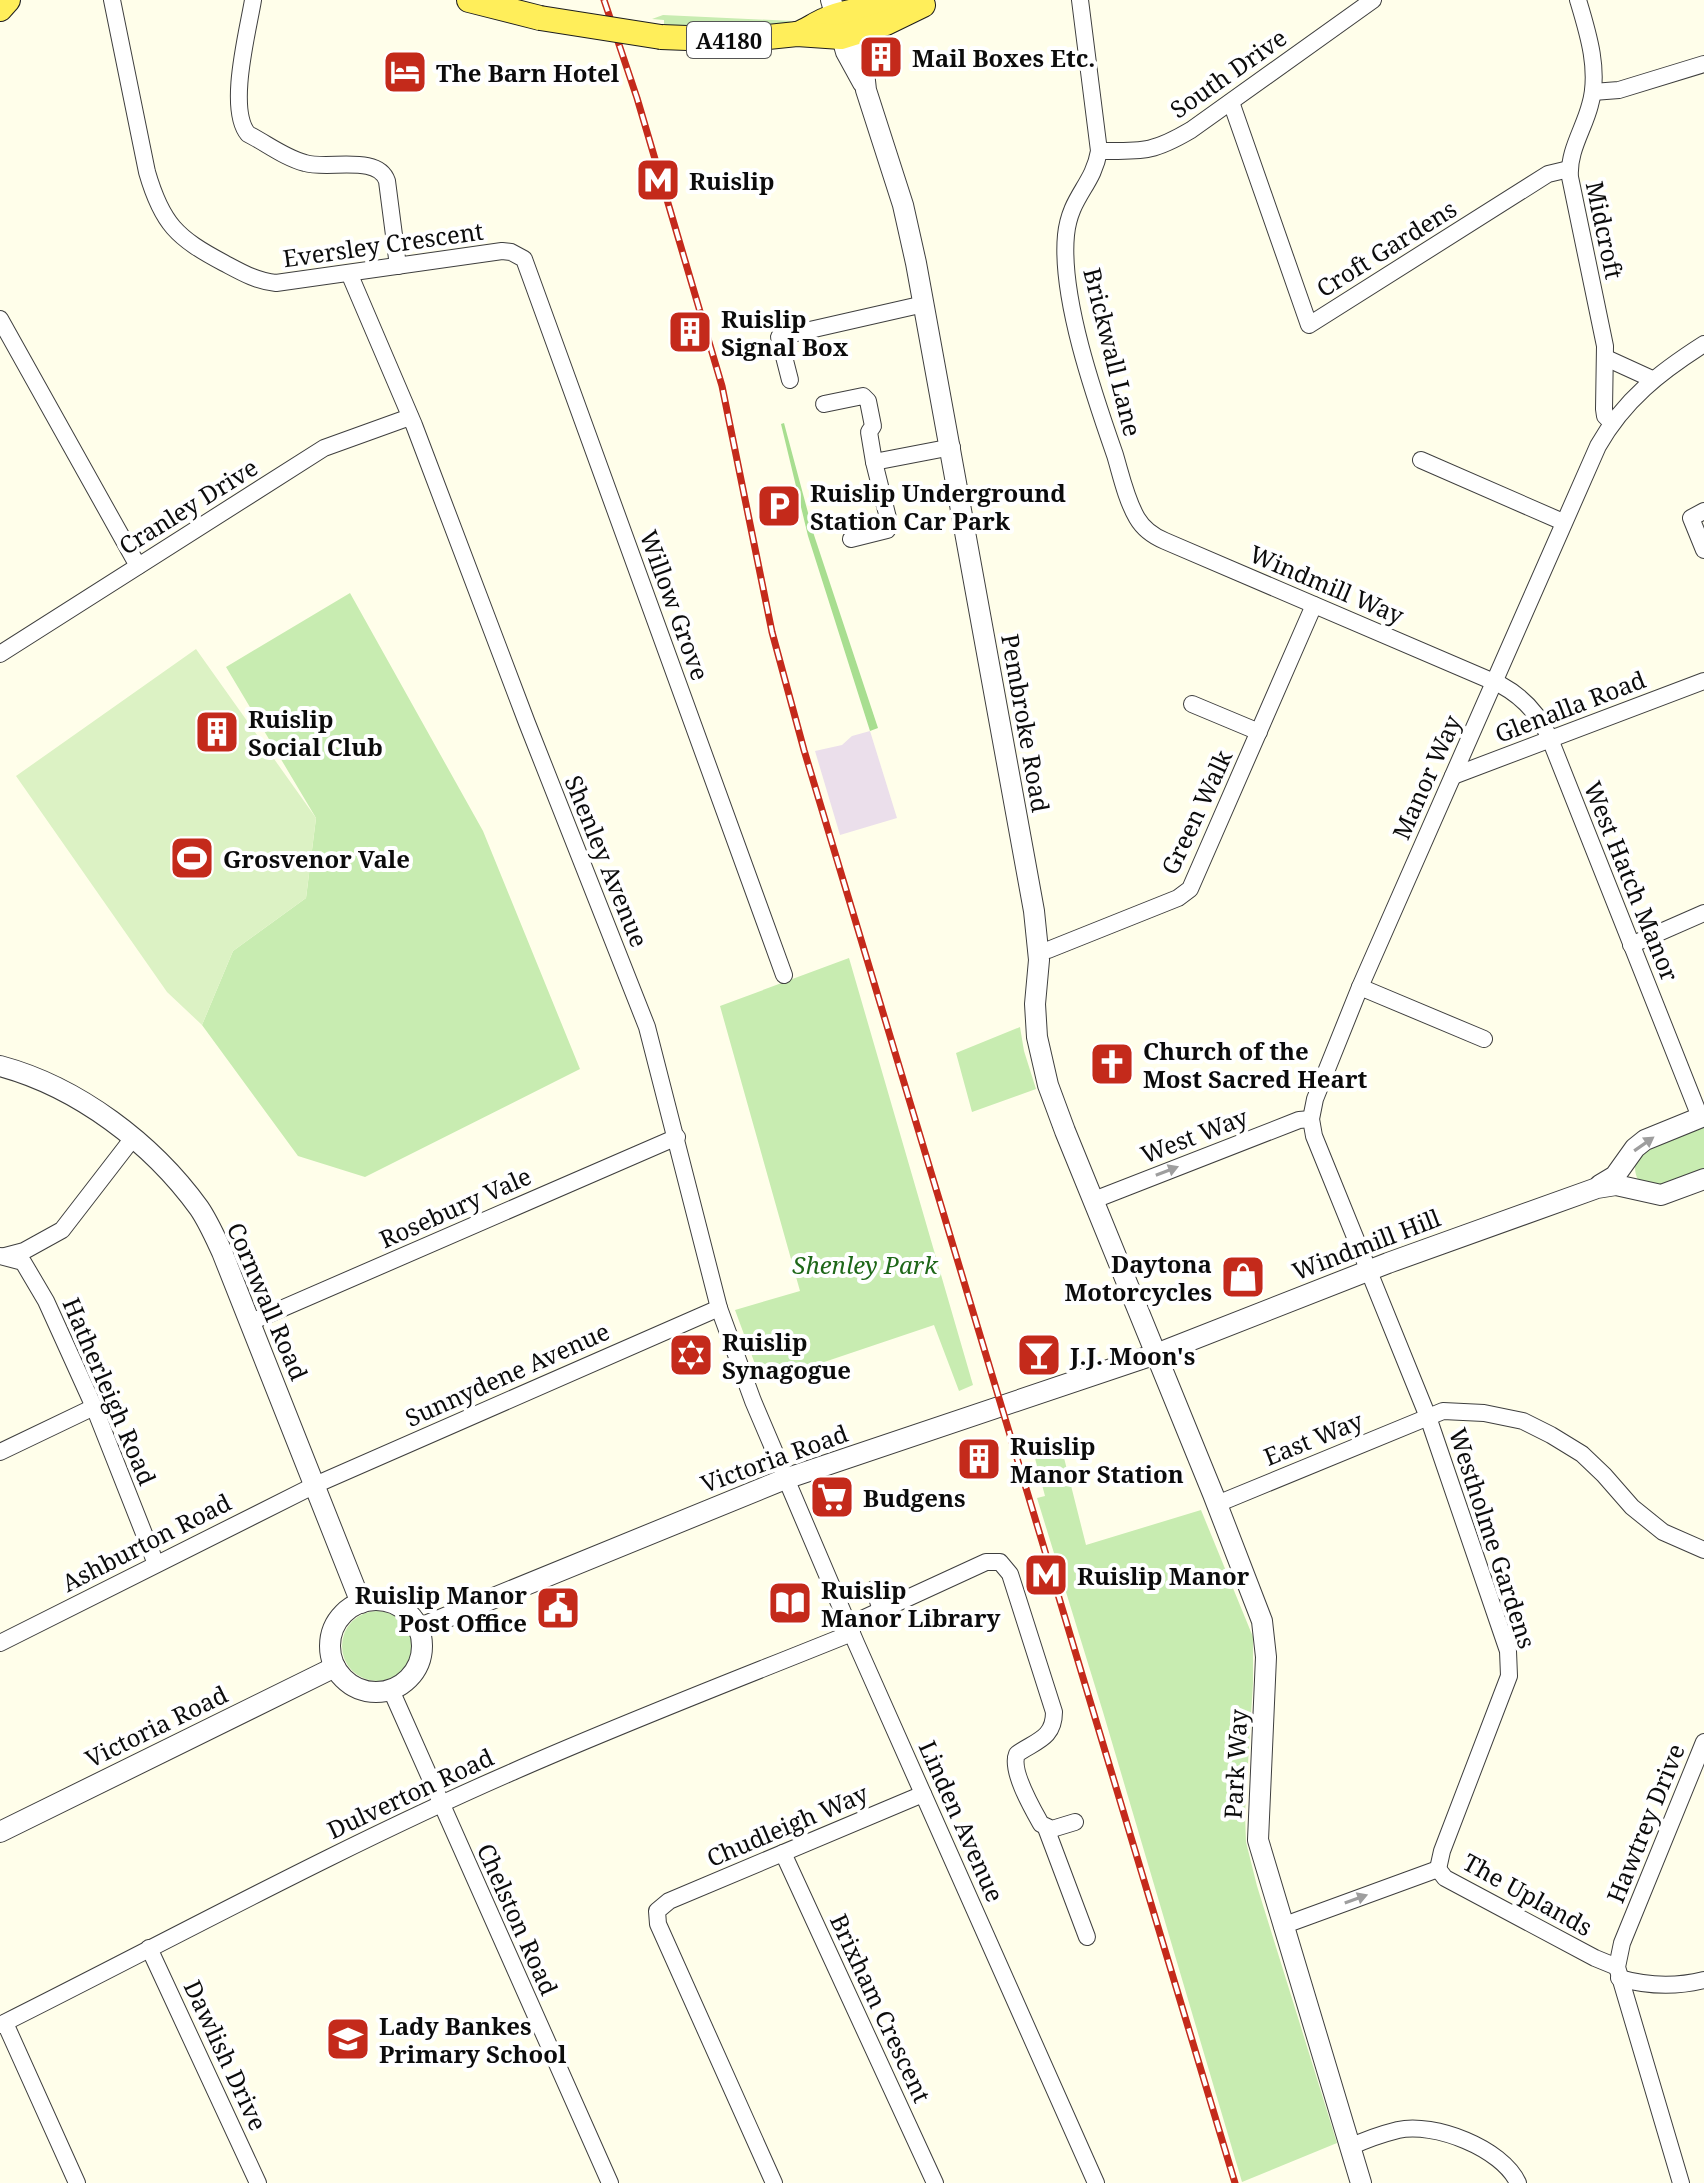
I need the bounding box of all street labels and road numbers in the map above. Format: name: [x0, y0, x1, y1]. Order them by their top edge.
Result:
street label: South Drive: [1163, 21, 1293, 125]
road number: A4180: [687, 22, 771, 58]
street label: Midcroft: [1579, 178, 1631, 282]
street label: Croft Gardens: [1310, 192, 1462, 304]
street label: Eversley Crescent: [281, 214, 485, 274]
street label: Brickwall Lane: [1076, 264, 1150, 440]
street label: Cranley Drive: [112, 450, 264, 562]
street label: Willow Grove: [633, 525, 717, 685]
street label: Windmill Way: [1245, 537, 1410, 632]
street label: Pembroke Road: [994, 631, 1058, 815]
street label: Glenalla Road: [1490, 662, 1650, 750]
street label: Manor Way: [1384, 709, 1468, 844]
street label: Green Walk: [1153, 743, 1240, 880]
street label: Shenley Avenue: [558, 770, 656, 952]
street label: West Hatch Manor: [1577, 776, 1687, 986]
street label: West Way: [1136, 1099, 1253, 1170]
street label: Rosebury Vale: [374, 1159, 536, 1255]
street label: Windmill Hill: [1287, 1200, 1445, 1287]
street label: Cornwall Road: [220, 1217, 316, 1385]
street label: Hatherleigh Road: [56, 1292, 164, 1490]
street label: Sunnydene Avenue: [400, 1314, 614, 1434]
street label: East Way: [1259, 1403, 1368, 1473]
street label: Victoria Road: [696, 1416, 853, 1500]
street label: Westholme Gardens: [1442, 1424, 1544, 1652]
street label: Ashburton Road: [56, 1485, 237, 1599]
street label: Victoria Road: [79, 1677, 233, 1775]
street label: Park Way: [1216, 1708, 1254, 1820]
street label: Linden Avenue: [912, 1735, 1012, 1907]
street label: Hawtrey Drive: [1598, 1739, 1692, 1907]
street label: Dulverton Road: [321, 1740, 499, 1846]
street label: Chudleigh Way: [701, 1776, 873, 1874]
street label: Chelston Road: [470, 1838, 566, 2000]
street label: The Uplands: [1457, 1845, 1599, 1943]
street label: Brixham Crescent: [823, 1908, 939, 2108]
street label: Dawlish Drive: [177, 1975, 275, 2135]

